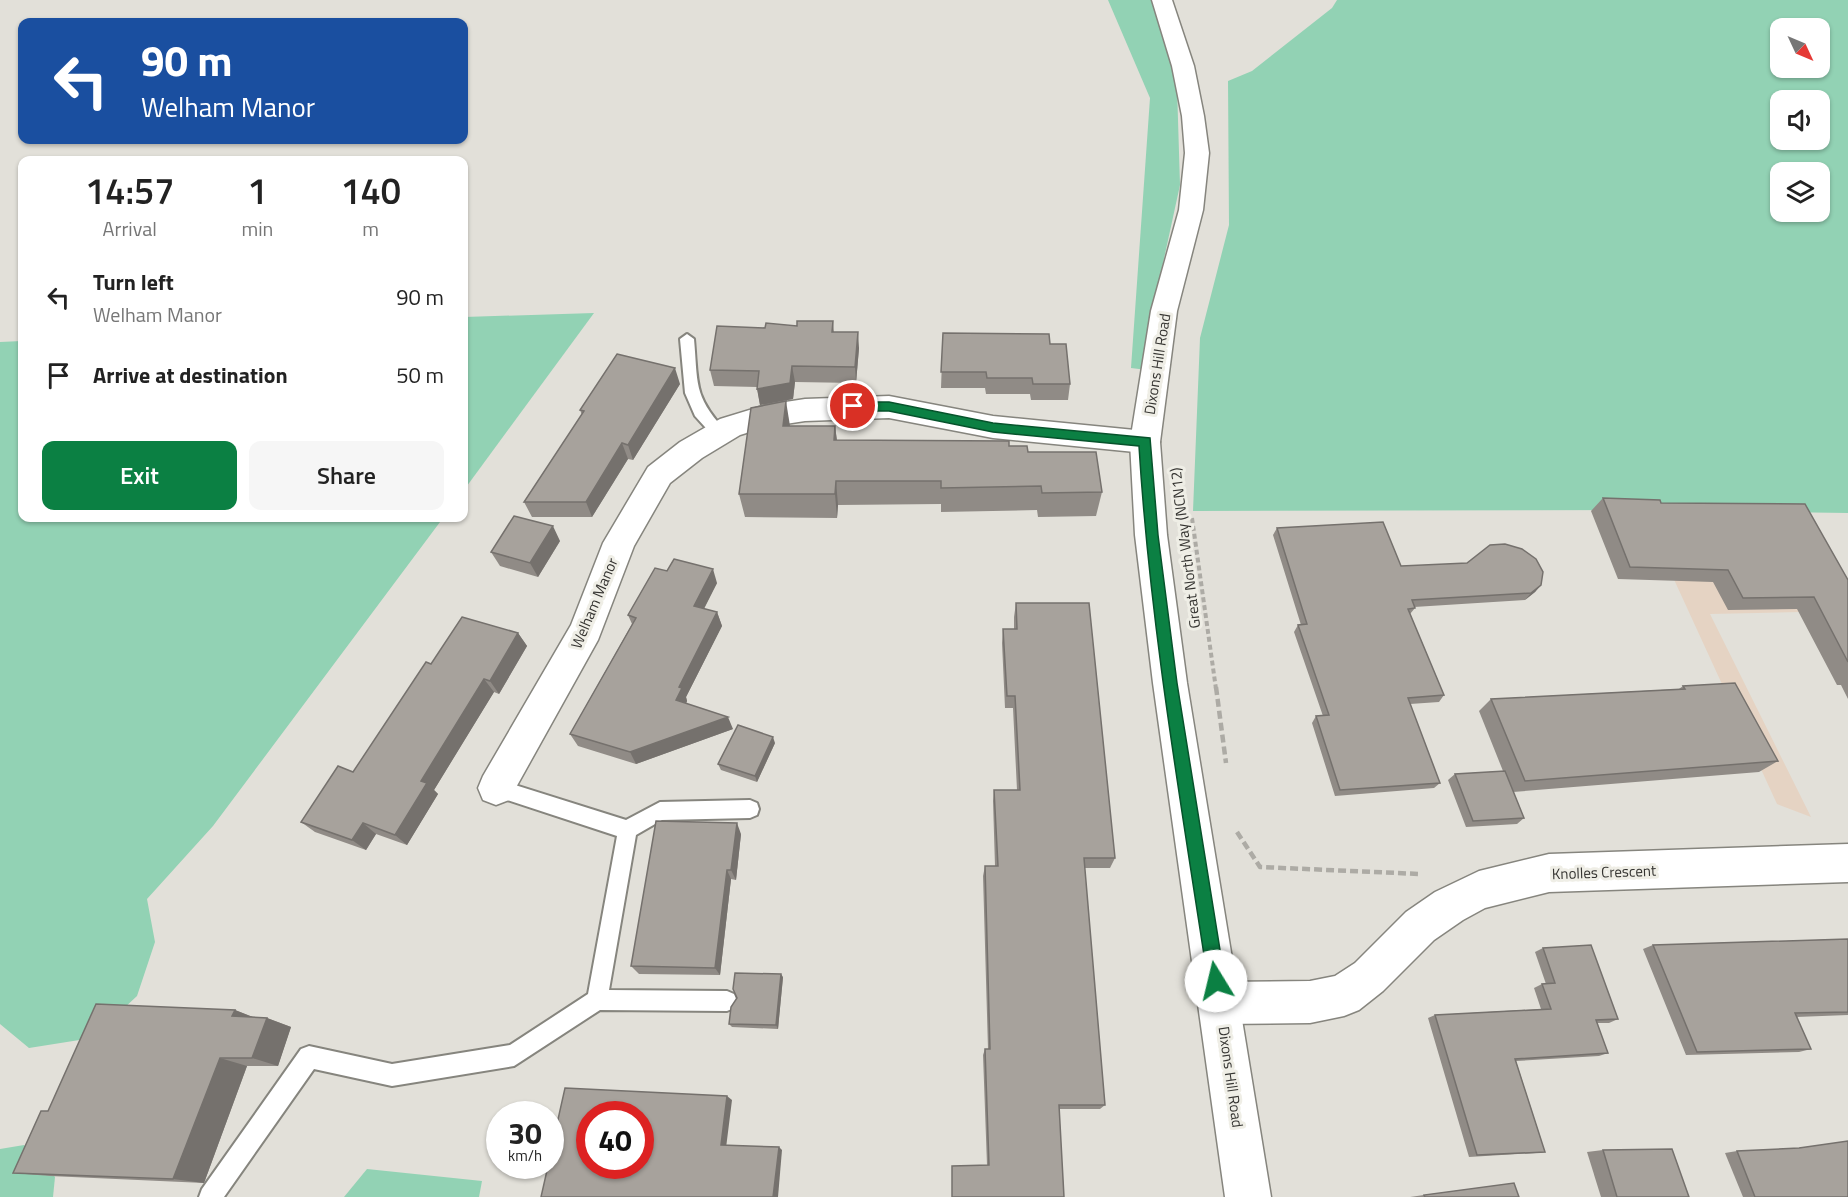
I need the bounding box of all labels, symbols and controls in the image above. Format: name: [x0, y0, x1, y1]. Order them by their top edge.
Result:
north arrow: [1770, 18, 1830, 78]
map controls: [1770, 18, 1830, 222]
text: 90 m: [141, 28, 233, 92]
icon: left: [42, 42, 120, 120]
text: Welham Manor: [141, 86, 315, 127]
button: sound: [1770, 90, 1830, 150]
button: layers: [1770, 162, 1830, 222]
text: 14:57: [85, 163, 174, 218]
text: 1: [247, 163, 267, 218]
text: 140: [340, 163, 401, 218]
text: Arrival: [103, 213, 157, 244]
text: min: [241, 213, 273, 244]
text: m: [362, 213, 379, 244]
text: Turn left: [93, 265, 174, 299]
text: 90 m: [396, 280, 444, 314]
icon: left: [42, 281, 75, 314]
text: Welham Manor: [93, 299, 222, 330]
street label: Dixons Hill Road: [1138, 312, 1176, 416]
text: Arrive at destination: [93, 358, 288, 392]
text: 50 m: [396, 358, 444, 392]
icon: arrive: [42, 359, 75, 392]
pin: [827, 380, 878, 431]
icon: arrive: [836, 389, 869, 422]
button: Exit: [42, 441, 237, 510]
button: Share: [249, 441, 444, 510]
street label: Great North Way (NCN12): [1164, 466, 1206, 630]
street label: Welham Manor: [565, 554, 623, 652]
street label: Knolles Crescent: [1552, 859, 1657, 885]
position arrow: [1184, 949, 1248, 1013]
street label: Dixons Hill Road: [1213, 1025, 1249, 1129]
speed limit sign: 40: [576, 1101, 654, 1179]
text: 30: [508, 1110, 542, 1156]
text: km/h: [508, 1144, 542, 1167]

